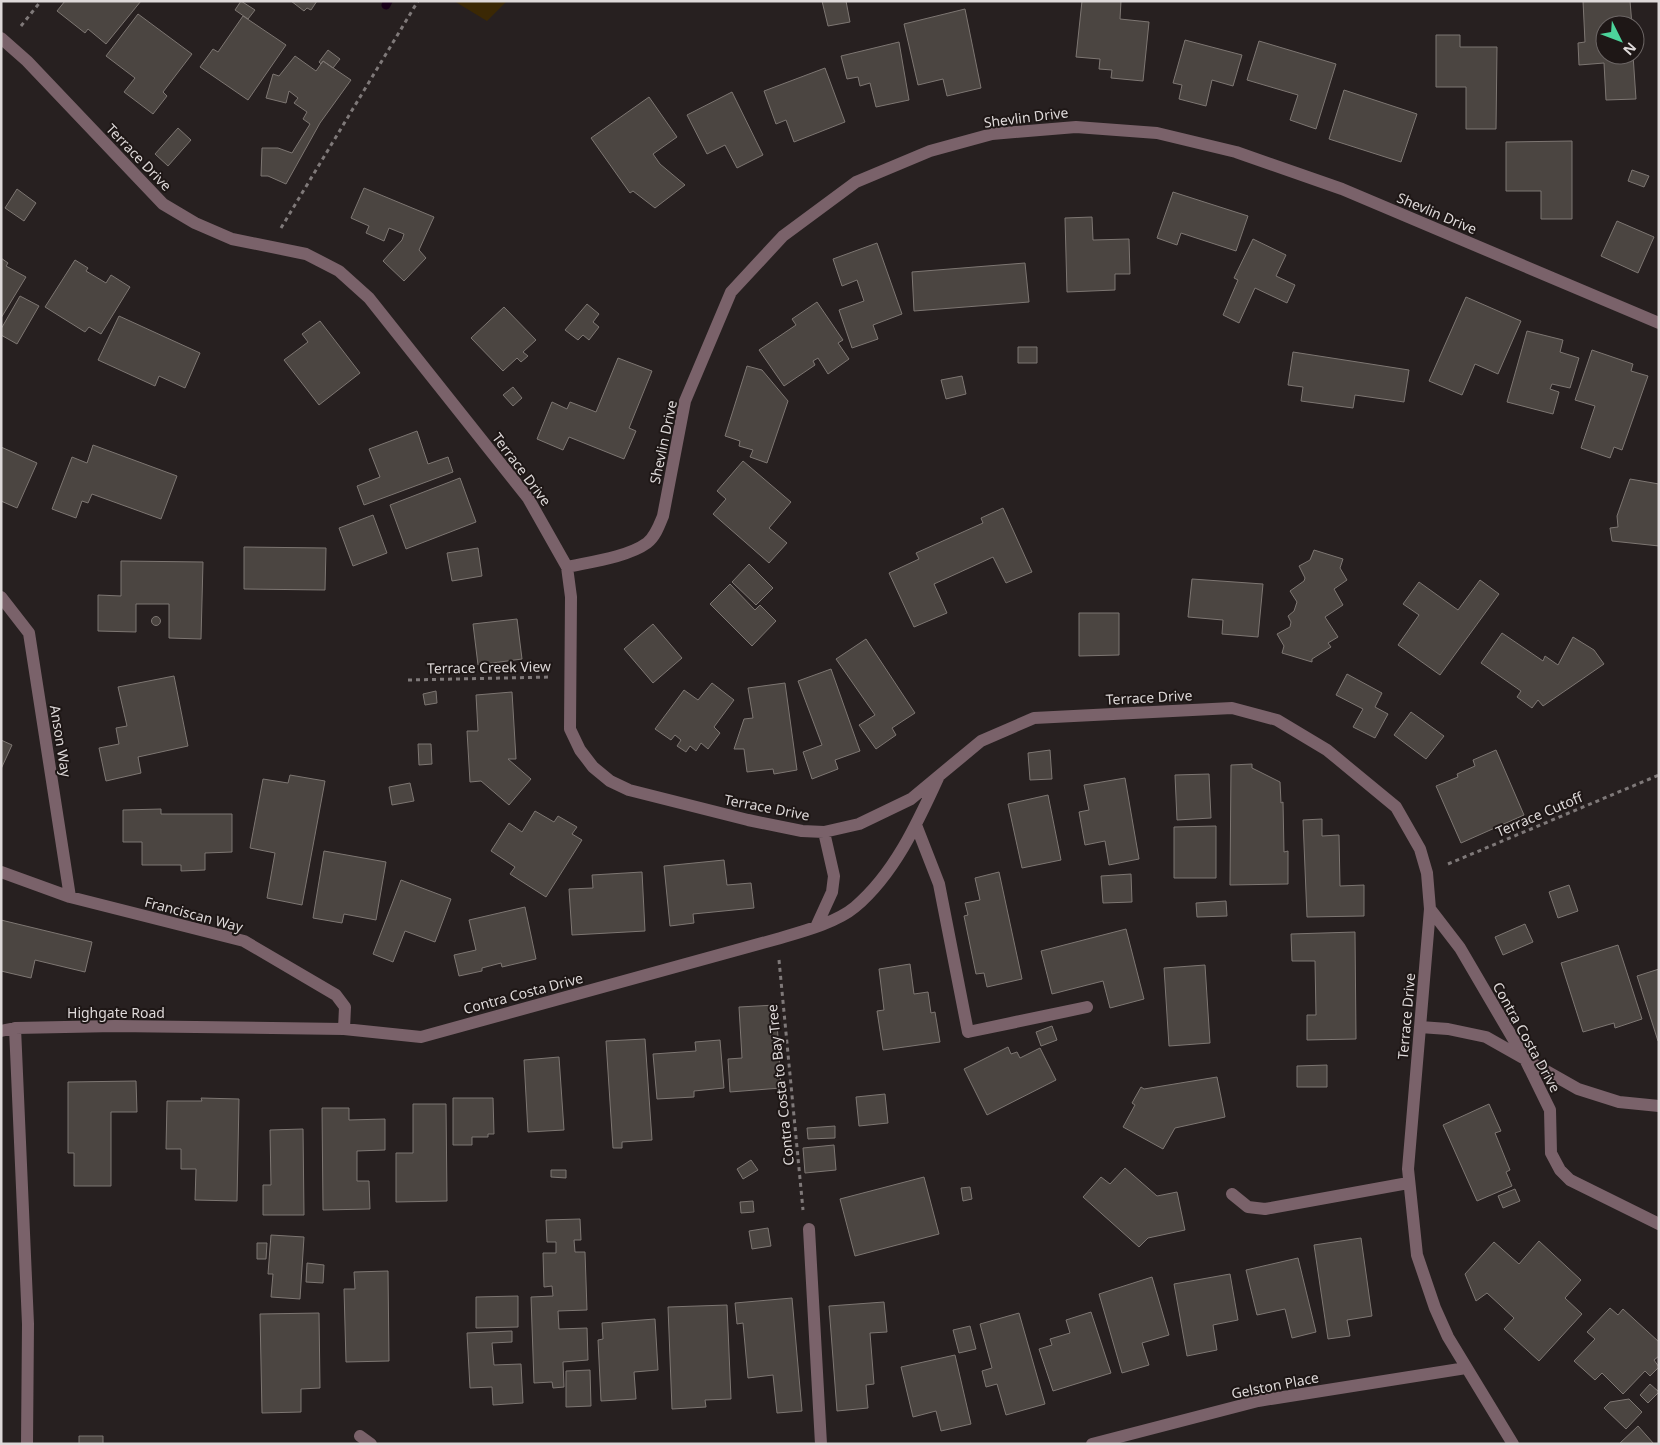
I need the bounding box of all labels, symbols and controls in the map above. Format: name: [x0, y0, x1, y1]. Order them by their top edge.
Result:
north arrow: [1595, 15, 1645, 65]
text: N: [1619, 38, 1641, 60]
street label: Shevlin Drive: [983, 102, 1070, 132]
street label: Terrace Drive: [102, 119, 176, 195]
street label: Shevlin Drive: [1394, 188, 1480, 238]
street label: Shevlin Drive: [645, 398, 681, 486]
street label: Terrace Drive: [488, 429, 556, 509]
street label: Terrace Creek View: [427, 656, 551, 678]
street label: Terrace Drive: [1105, 685, 1193, 709]
street label: Anson Way: [46, 704, 76, 779]
street label: Terrace Cutoff: [1493, 787, 1587, 841]
street label: Terrace Drive: [723, 789, 811, 825]
street label: Franciscan Way: [143, 892, 246, 936]
street label: Contra Costa Drive: [461, 968, 585, 1018]
street label: Terrace Drive: [1393, 972, 1419, 1060]
street label: Contra Costa Drive: [1489, 979, 1565, 1096]
street label: Highgate Road: [67, 1003, 165, 1022]
street label: Contra Costa to Bay Tree: [762, 1003, 798, 1166]
street label: Gelston Place: [1230, 1367, 1320, 1403]

